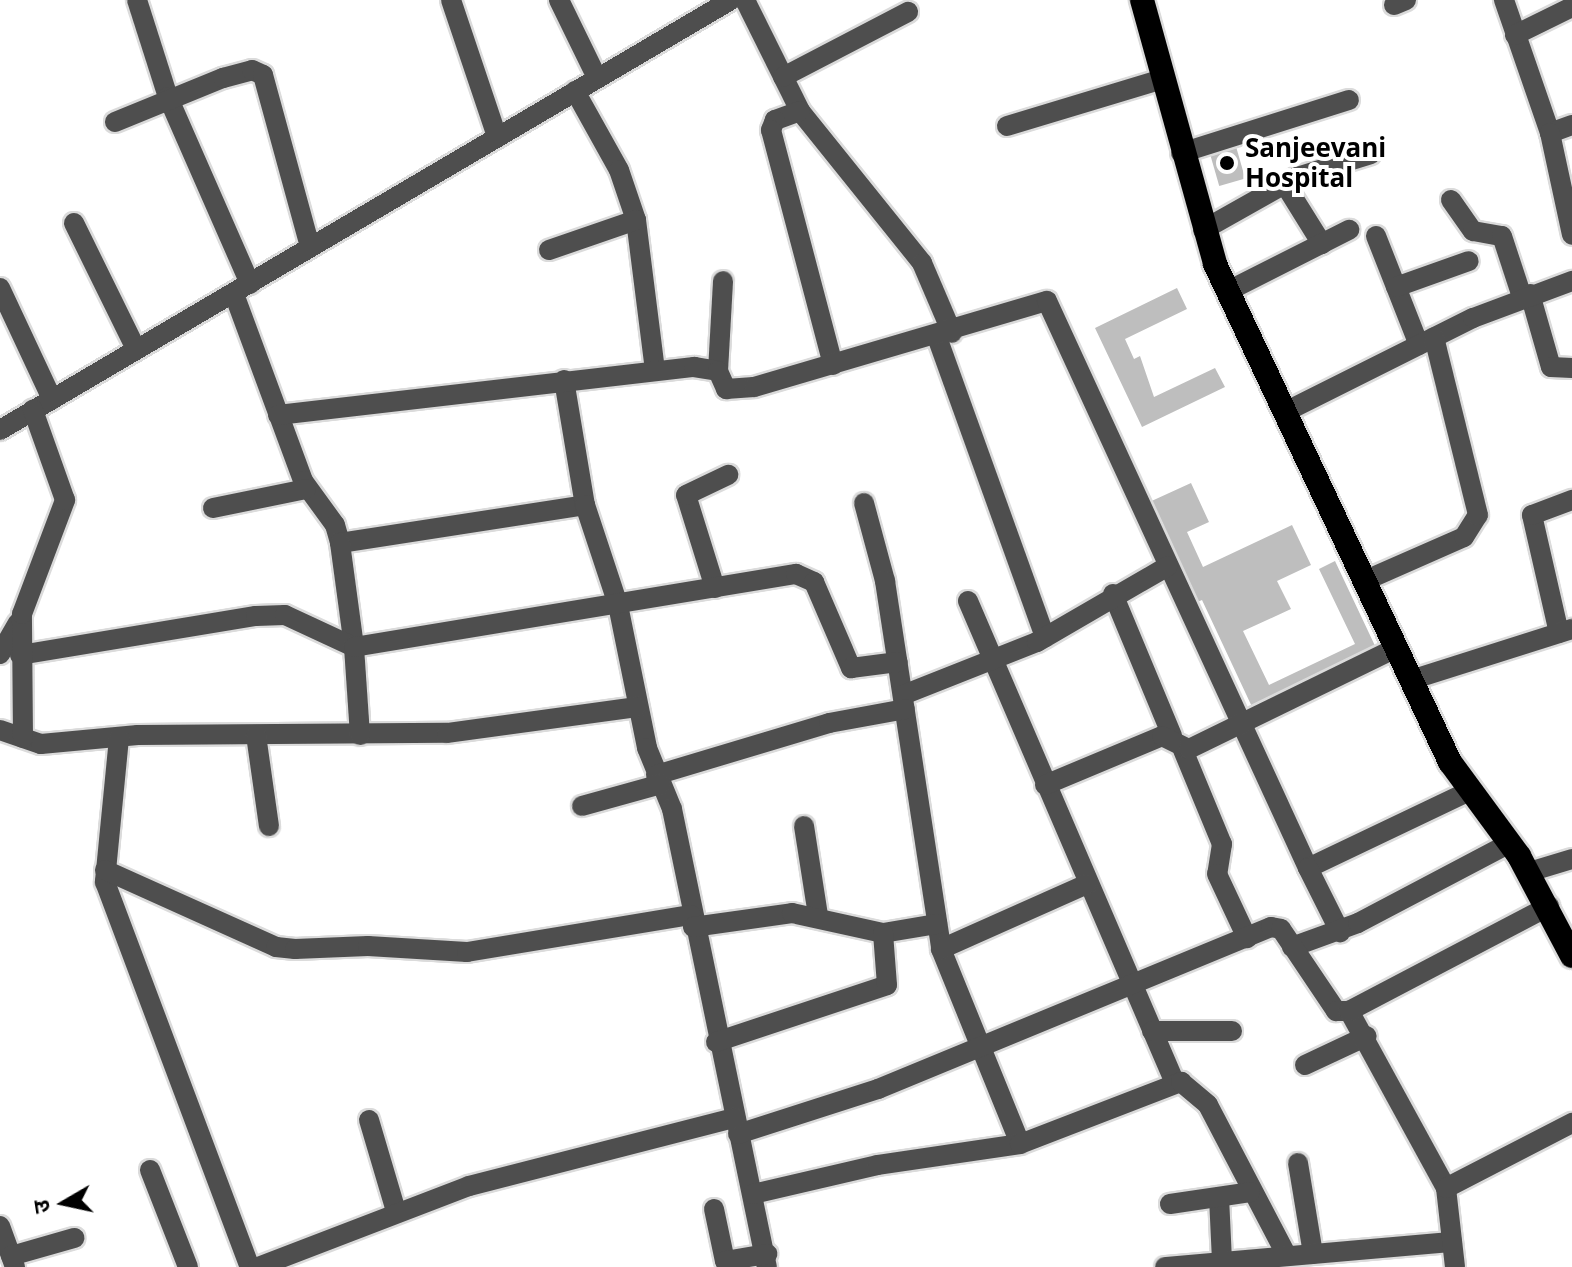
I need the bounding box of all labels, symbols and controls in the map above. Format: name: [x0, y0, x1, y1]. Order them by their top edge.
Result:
place label: Sanjeevani Hospital: [1245, 132, 1386, 194]
marker: Sanjeevani Hospital: [1216, 152, 1238, 174]
north arrow: [24, 1163, 104, 1243]
text: उ: [24, 1198, 56, 1215]

